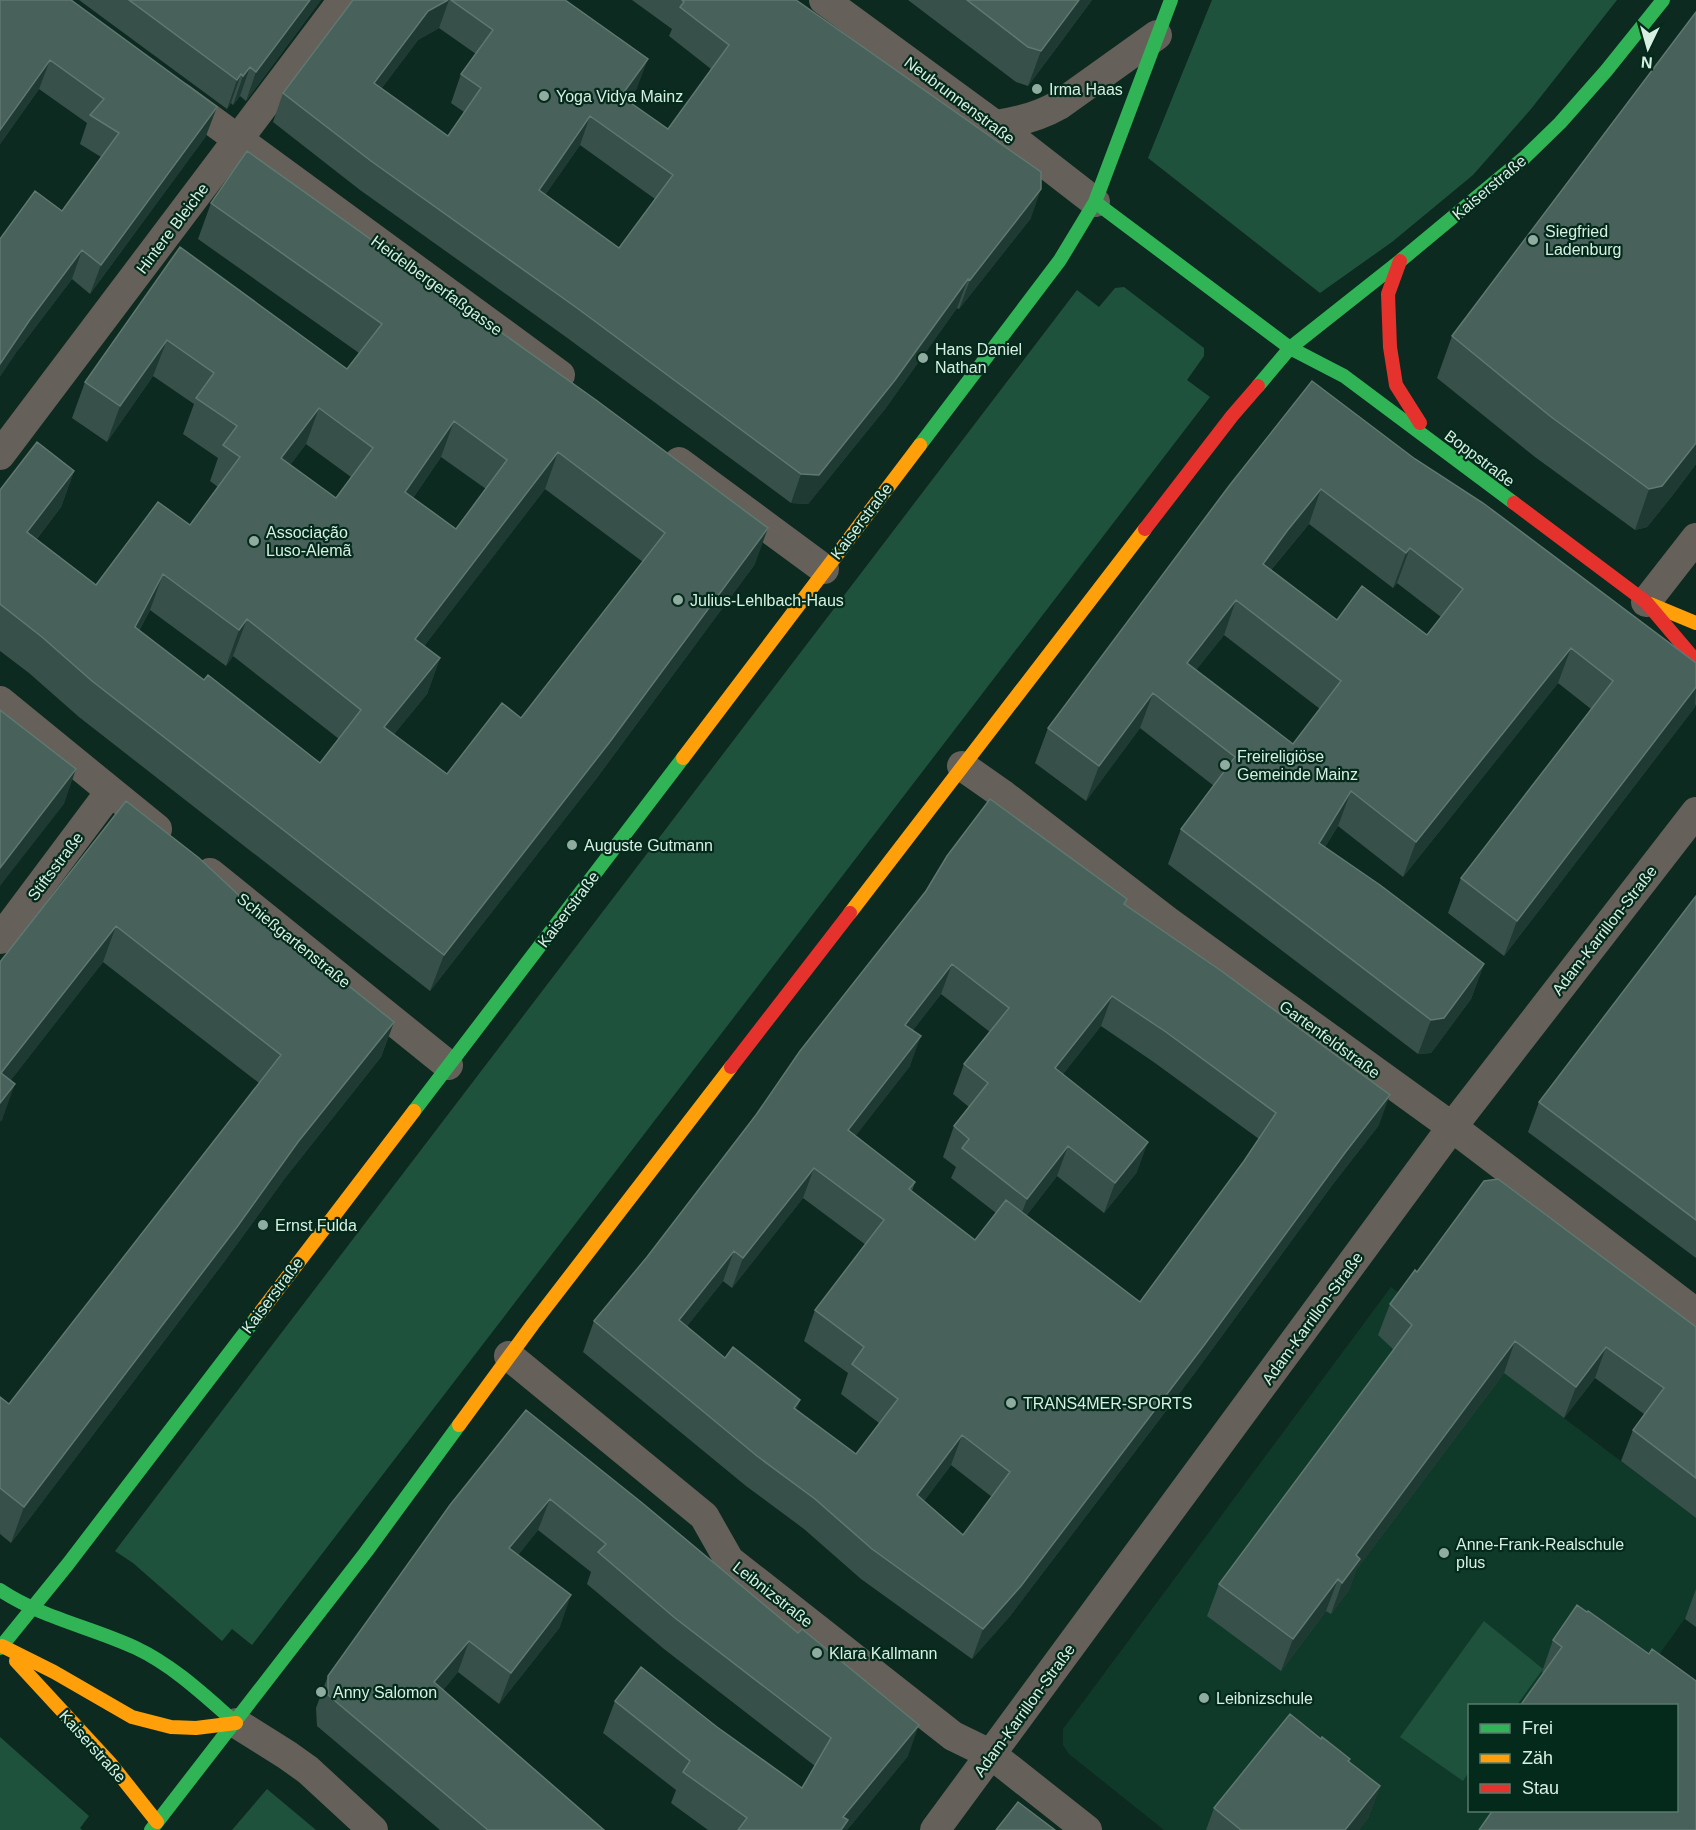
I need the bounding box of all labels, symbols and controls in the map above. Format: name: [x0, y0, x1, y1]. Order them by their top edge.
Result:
north arrow: [1618, 18, 1678, 78]
street label: Neubrunnenstraße: [901, 53, 1018, 147]
text: N: [1640, 53, 1653, 71]
place label: Irma Haas: [1049, 81, 1123, 98]
marker: Irma Haas: [1030, 82, 1044, 96]
place label: Yoga Vidya Mainz: [556, 88, 683, 105]
marker: Yoga Vidya Mainz: [537, 89, 551, 103]
street label: Kaiserstraße: [1449, 152, 1530, 223]
street label: Hintere Bleiche: [133, 180, 212, 277]
place label: Siegfried Ladenburg: [1545, 223, 1622, 258]
street label: Heidelbergerfaßgasse: [368, 232, 505, 339]
marker: Siegfried Ladenburg: [1526, 233, 1540, 247]
place label: Hans Daniel Nathan: [935, 341, 1022, 376]
marker: Hans Daniel Nathan: [916, 351, 930, 365]
street label: Boppstraße: [1442, 427, 1518, 490]
street label: Kaiserstraße: [827, 480, 896, 563]
place label: Associação Luso-Alemã: [266, 524, 351, 559]
marker: Associação Luso-Alemã: [247, 534, 261, 548]
place label: Julius-Lehlbach-Haus: [690, 592, 844, 609]
marker: Julius-Lehlbach-Haus: [671, 593, 685, 607]
place label: Freireligiöse Gemeinde Mainz: [1237, 748, 1358, 783]
marker: Freireligiöse Gemeinde Mainz: [1218, 758, 1232, 772]
street label: Stiftsstraße: [24, 829, 87, 904]
place label: Auguste Gutmann: [584, 837, 713, 854]
marker: Auguste Gutmann: [565, 838, 579, 852]
street label: Adam-Karrillon-Straße: [1549, 862, 1660, 998]
street label: Kaiserstraße: [534, 868, 603, 951]
street label: Schießgartenstraße: [234, 890, 354, 991]
street label: Gartenfeldstraße: [1276, 997, 1383, 1082]
place label: Ernst Fulda: [275, 1217, 357, 1234]
marker: Ernst Fulda: [256, 1218, 270, 1232]
street label: Adam-Karrillon-Straße: [1259, 1249, 1366, 1388]
street label: Kaiserstraße: [238, 1254, 307, 1337]
place label: TRANS4MER-SPORTS: [1023, 1395, 1193, 1412]
marker: TRANS4MER-SPORTS: [1004, 1396, 1018, 1410]
place label: Anne-Frank-Realschule plus: [1456, 1536, 1624, 1571]
marker: Anne-Frank-Realschule plus: [1437, 1546, 1451, 1560]
street label: Leibnizstraße: [730, 1558, 816, 1631]
street label: Adam-Karrillon-Straße: [971, 1641, 1078, 1780]
place label: Klara Kallmann: [829, 1645, 938, 1662]
marker: Klara Kallmann: [810, 1646, 824, 1660]
place label: Anny Salomon: [333, 1684, 437, 1701]
marker: Anny Salomon: [314, 1685, 328, 1699]
place label: Leibnizschule: [1216, 1690, 1313, 1707]
marker: Leibnizschule: [1197, 1691, 1211, 1705]
legend: [1468, 1704, 1678, 1812]
street label: Kaiserstraße: [56, 1707, 129, 1786]
text: Frei: [1522, 1718, 1553, 1738]
text: Zäh: [1522, 1748, 1553, 1768]
text: Stau: [1522, 1778, 1559, 1798]

